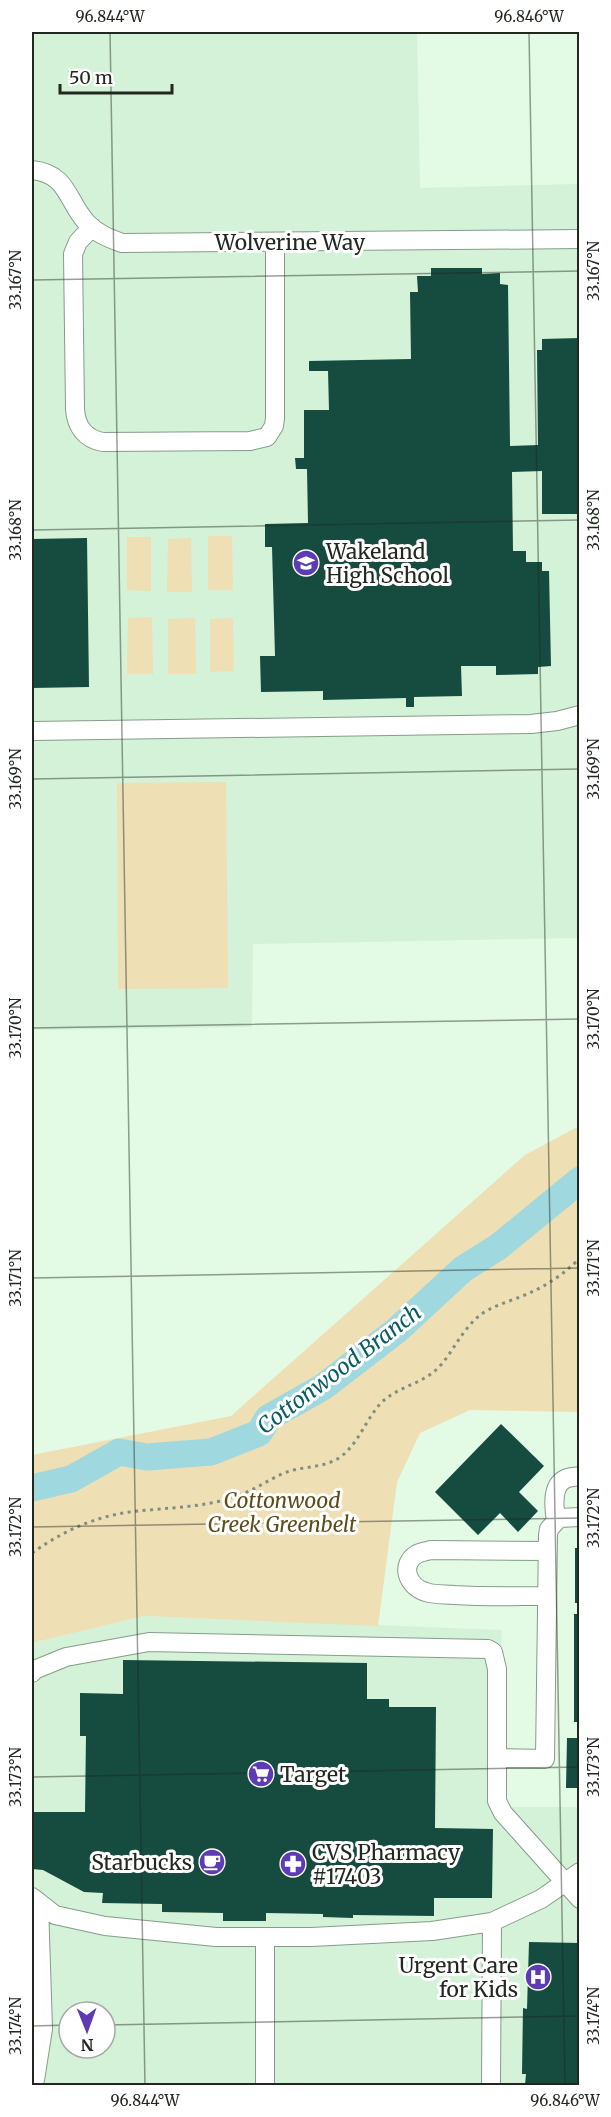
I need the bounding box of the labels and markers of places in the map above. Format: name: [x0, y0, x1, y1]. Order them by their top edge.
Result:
place label: Wakeland High School: [325, 538, 449, 589]
school or university icon: Wakeland High School: [291, 548, 321, 578]
supermarket icon: Target: [246, 1759, 276, 1789]
place label: Target: [280, 1761, 346, 1788]
place label: CVS Pharmacy #17403: [312, 1839, 461, 1890]
cafe icon: Starbucks: [197, 1847, 227, 1877]
place label: Starbucks: [91, 1849, 192, 1876]
pharmacy icon: CVS Pharmacy #17403: [278, 1849, 308, 1879]
place label: Urgent Care for Kids: [399, 1952, 518, 2003]
hospital icon: Urgent Care for Kids: [523, 1962, 553, 1992]

